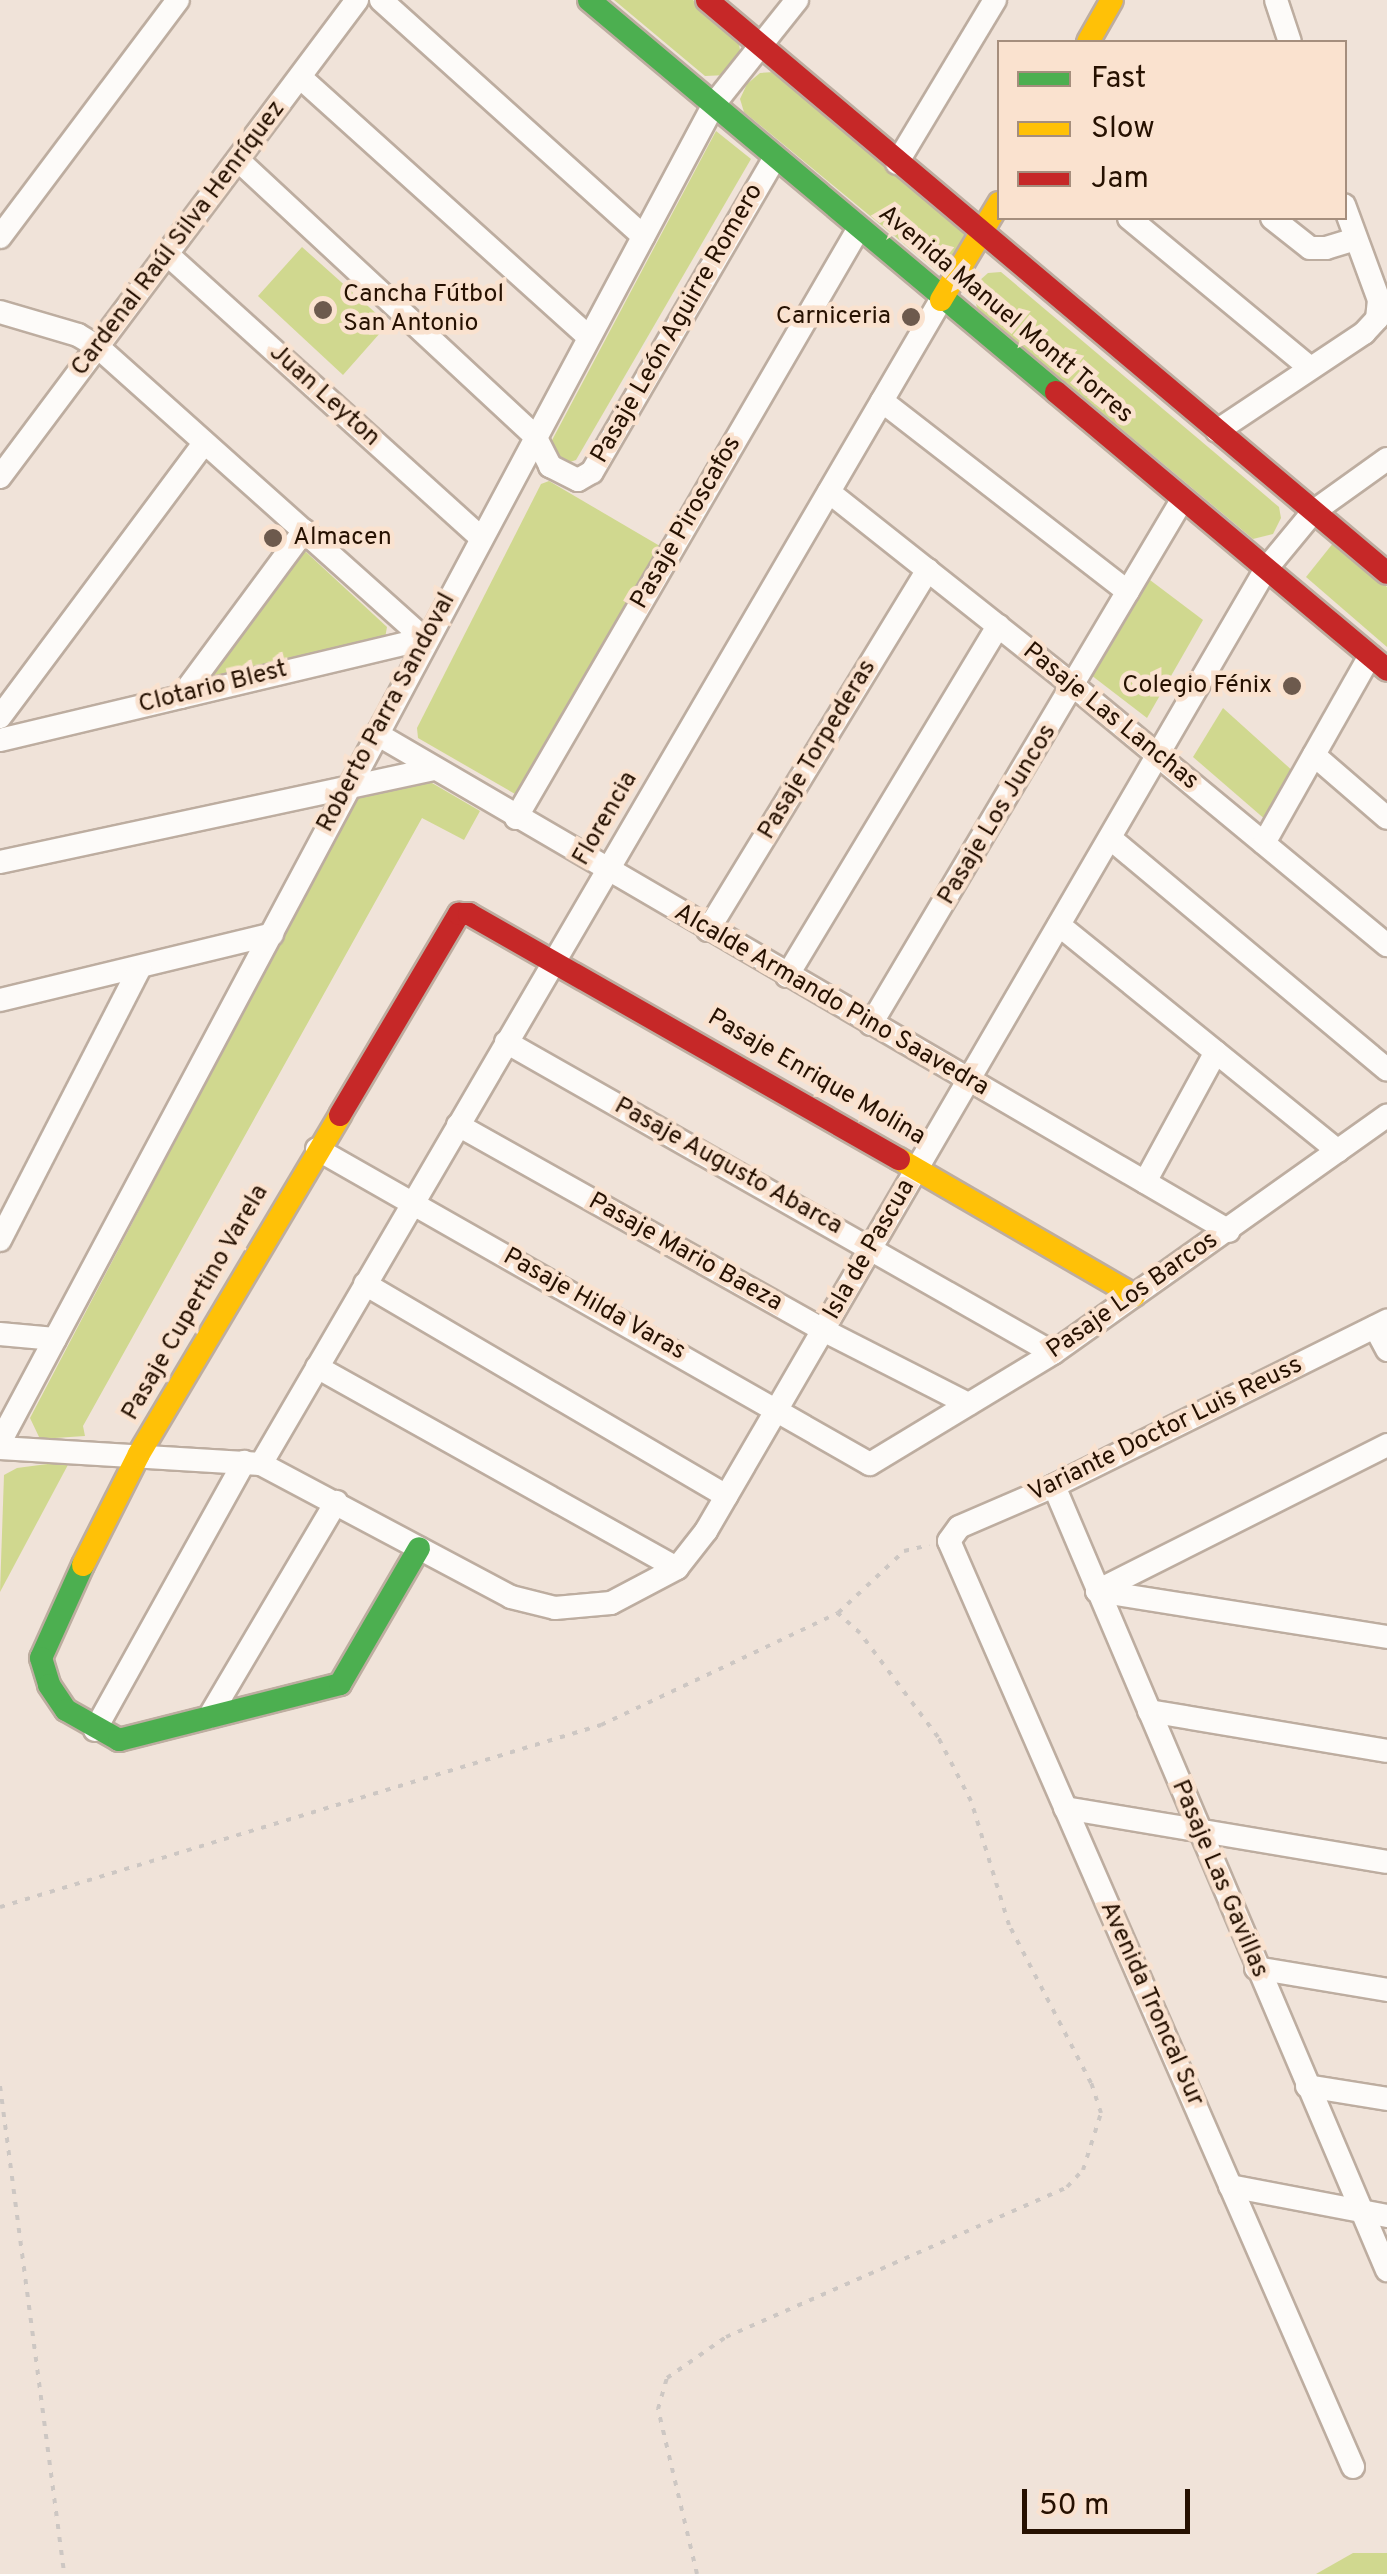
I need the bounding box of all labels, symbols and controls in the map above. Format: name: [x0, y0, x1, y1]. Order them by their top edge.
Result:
legend: [997, 40, 1347, 220]
text: Fast: [1091, 61, 1146, 98]
street label: Cardenal Raúl Silva Henríquez: [66, 95, 292, 383]
text: Slow: [1091, 111, 1155, 148]
text: Jam: [1091, 161, 1149, 198]
street label: Pasaje León Aguirre Romero: [585, 179, 771, 469]
street label: Avenida Manuel Montt Torres: [871, 199, 1139, 431]
place label: Cancha Fútbol San Antonio: [343, 281, 504, 340]
marker: Cancha Fútbol San Antonio: [312, 299, 334, 321]
place label: Carniceria: [776, 302, 891, 332]
marker: Carniceria: [900, 306, 922, 328]
street label: Juan Leyton: [262, 338, 386, 454]
street label: Pasaje Piroscafos: [625, 431, 749, 615]
place label: Almacen: [293, 523, 392, 553]
marker: Almacen: [262, 527, 284, 549]
street label: Roberto Parra Sandoval: [311, 588, 463, 838]
street label: Pasaje Las Lanchas: [1016, 637, 1204, 797]
street label: Pasaje Torpederas: [752, 654, 884, 846]
street label: Clotario Blest: [136, 655, 290, 721]
place label: Colegio Fénix: [1122, 671, 1272, 701]
marker: Colegio Fénix: [1281, 675, 1303, 697]
street label: Pasaje Los Juncos: [932, 719, 1064, 911]
street label: Florencia: [567, 767, 645, 871]
street label: Alcalde Armando Pino Saavedra: [668, 898, 994, 1104]
street label: Pasaje Enrique Molina: [702, 1003, 930, 1153]
street label: Pasaje Augusto Abarca: [608, 1091, 848, 1243]
street label: Isla de Pascua: [818, 1175, 922, 1325]
street label: Pasaje Cupertino Varela: [116, 1179, 276, 1427]
street label: Pasaje Mario Baeza: [583, 1187, 787, 1319]
street label: Pasaje Los Barcos: [1042, 1226, 1224, 1366]
street label: Pasaje Hilda Varas: [497, 1242, 691, 1368]
street label: Variante Doctor Luis Reuss: [1024, 1351, 1308, 1509]
street label: Pasaje Las Gavillas: [1164, 1776, 1274, 1982]
street label: Avenida Troncal Sur: [1092, 1896, 1210, 2112]
scale bar: [1027, 2469, 1194, 2531]
text: 50 m: [1039, 2488, 1109, 2525]

